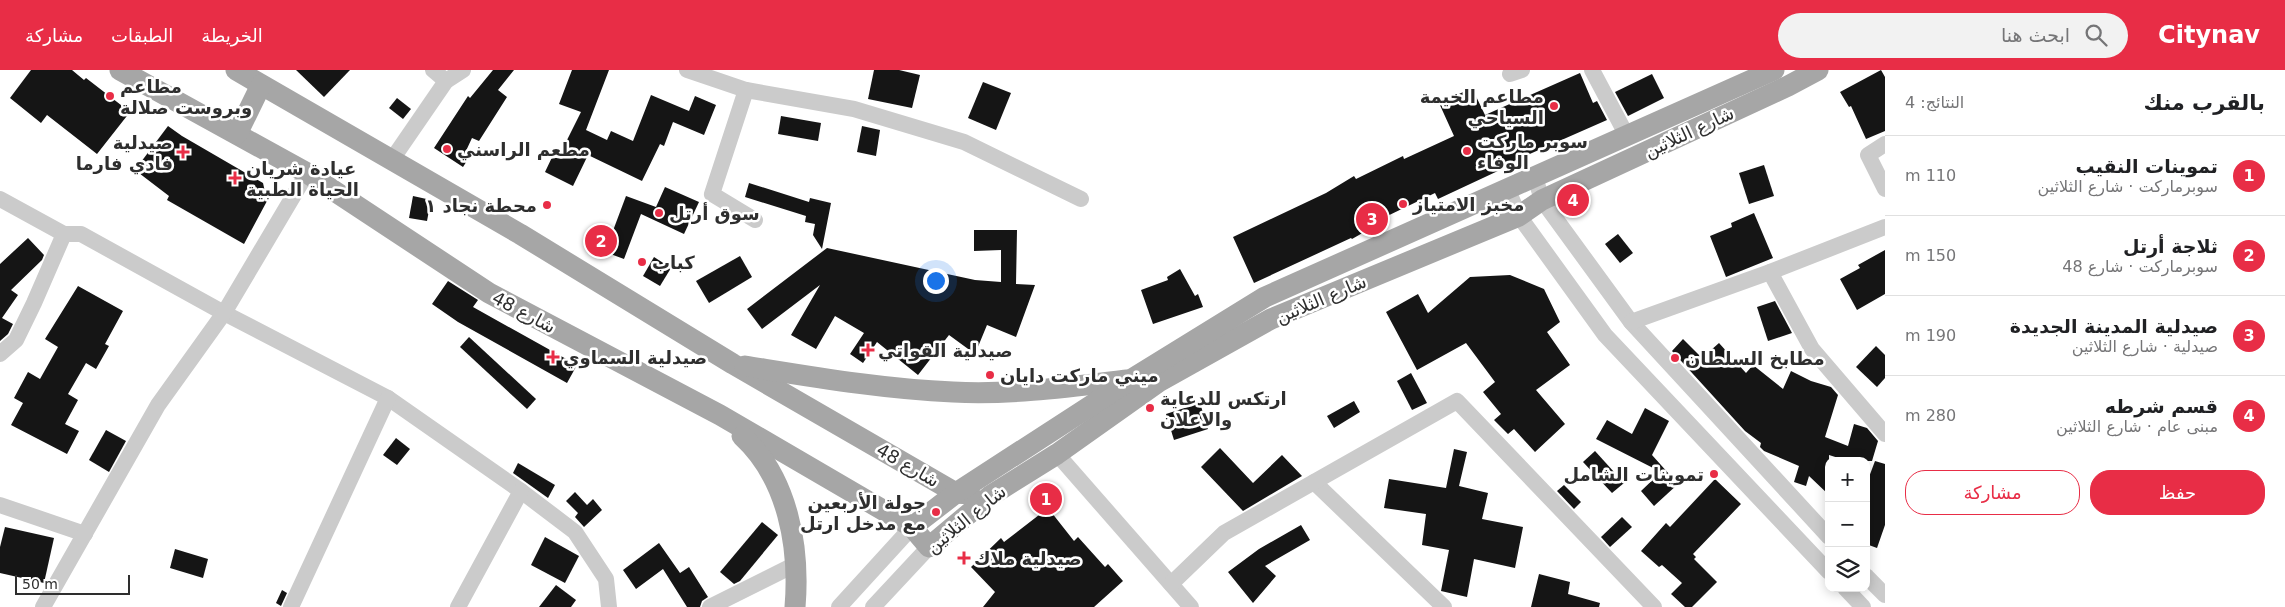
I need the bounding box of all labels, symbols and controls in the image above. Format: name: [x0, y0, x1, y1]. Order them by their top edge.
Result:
search box: [1778, 13, 2128, 58]
icon: search: [2082, 21, 2110, 49]
text: Citynav: [2158, 21, 2260, 49]
text: ابحث هنا: [2001, 24, 2070, 46]
text: مشاركة: [25, 25, 83, 46]
text: الطبقات: [111, 25, 173, 46]
text: الخريطة: [201, 25, 263, 46]
place label: مطاعم وبروست صلالة: [120, 76, 252, 119]
place label: مطاعم الخيمة السياحي: [1420, 86, 1544, 129]
marker: مطاعم وبروست صلالة: [104, 90, 116, 102]
text: بالقرب منك: [2144, 91, 2265, 115]
text: النتائج: 4: [1905, 93, 1964, 112]
marker: مطاعم الخيمة السياحي: [1548, 100, 1560, 112]
street label: شارع الثلاثين: [1641, 102, 1738, 163]
place label: سوبر ماركت الوفاء: [1477, 131, 1588, 174]
place label: صيدلية فادي فارما: [76, 132, 173, 175]
place label: مطعم الراسني: [457, 139, 590, 161]
marker: مطعم الراسني: [441, 143, 453, 155]
marker: سوبر ماركت الوفاء: [1461, 145, 1473, 157]
marker: صيدلية فادي فارما: [177, 146, 189, 158]
text: تموينات النقيب: [2076, 155, 2218, 177]
place label: عيادة شريان الحياة الطبية: [246, 158, 359, 200]
text: 110 m: [1905, 166, 1956, 185]
text: 1: [2243, 166, 2255, 185]
marker: عيادة شريان الحياة الطبية: [228, 171, 242, 185]
text: سوبرماركت · شارع الثلاثين: [2037, 177, 2218, 196]
pin: 4: [1557, 181, 1589, 219]
place label: مخبز الامتياز: [1412, 194, 1524, 216]
place label: محطة نجاد ١: [425, 195, 537, 216]
marker: مخبز الامتياز: [1397, 198, 1409, 210]
marker: محطة نجاد ١: [541, 199, 553, 211]
pin: 3: [1356, 200, 1388, 238]
place label: سوق أرتل: [669, 202, 760, 225]
marker: سوق أرتل: [653, 207, 665, 219]
pin: 2: [585, 222, 617, 260]
text: ثلاجة أرتل: [2123, 235, 2218, 257]
text: 150 m: [1905, 246, 1956, 265]
text: 2: [2243, 246, 2255, 265]
place label: كباب: [652, 252, 695, 273]
marker: كباب: [636, 256, 648, 268]
text: سوبرماركت · شارع 48: [2062, 257, 2218, 276]
your location: [923, 268, 949, 294]
street label: شارع الثلاثين: [1272, 270, 1370, 328]
street label: شارع 48: [488, 287, 559, 338]
text: صيدلية المدينة الجديدة: [2010, 315, 2218, 337]
text: 190 m: [1905, 326, 1956, 345]
text: 3: [2243, 326, 2255, 345]
text: صيدلية · شارع الثلاثين: [2072, 337, 2218, 356]
place label: صيدلية القواتي: [878, 340, 1013, 362]
marker: صيدلية القواتي: [862, 344, 874, 356]
place label: صيدلية السماوي: [563, 347, 707, 369]
place label: مطابخ السلطان: [1685, 348, 1825, 370]
marker: صيدلية السماوي: [547, 351, 559, 363]
marker: مطابخ السلطان: [1669, 352, 1681, 364]
place label: ميني ماركت دايان: [1000, 365, 1159, 387]
marker: ميني ماركت دايان: [984, 369, 996, 381]
place label: ارتكس للدعاية والاعلان: [1160, 388, 1287, 431]
text: قسم شرطه: [2105, 395, 2218, 417]
marker: ارتكس للدعاية والاعلان: [1144, 402, 1156, 414]
text: 280 m: [1905, 406, 1956, 425]
text: 4: [2243, 406, 2255, 425]
text: مبنى عام · شارع الثلاثين: [2056, 417, 2218, 436]
street label: شارع 48: [873, 439, 943, 492]
map controls: [1825, 457, 1870, 592]
button: +: [1825, 457, 1870, 502]
place label: تموينات الشامل: [1563, 464, 1704, 486]
marker: تموينات الشامل: [1708, 468, 1720, 480]
button: مشاركة: [1905, 470, 2080, 515]
button: حفظ: [2090, 470, 2265, 515]
street label: شارع الثلاثين: [922, 480, 1011, 558]
pin: 1: [1030, 480, 1062, 518]
place label: جولة الأربعين مع مدخل ارتل: [800, 492, 926, 535]
button: −: [1825, 502, 1870, 547]
marker: جولة الأربعين مع مدخل ارتل: [930, 506, 942, 518]
button: layers: [1825, 547, 1870, 592]
place label: صيدلية ملاك: [974, 548, 1082, 569]
marker: صيدلية ملاك: [958, 552, 970, 564]
scale bar: [15, 572, 130, 595]
text: 50 m: [22, 576, 58, 592]

